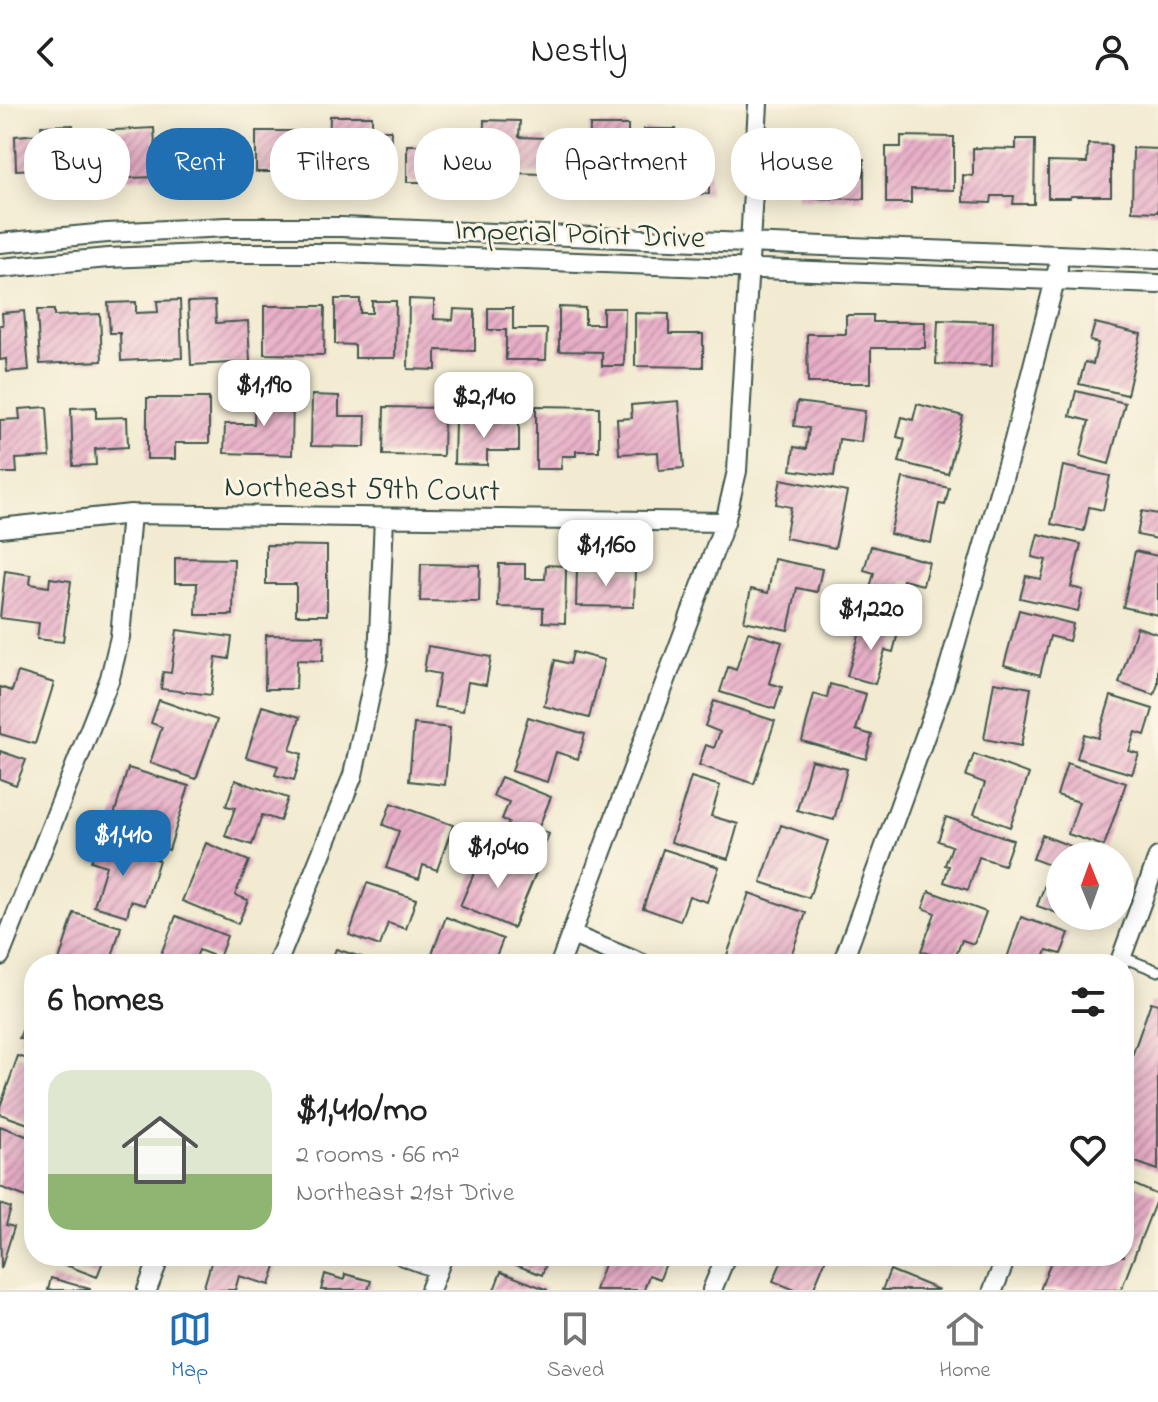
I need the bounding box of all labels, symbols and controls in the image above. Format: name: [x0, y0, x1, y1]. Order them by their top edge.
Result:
text: Nestly: [531, 26, 627, 79]
icon: back: [24, 30, 68, 74]
icon: person: [1090, 30, 1134, 74]
chip: Buy: [24, 128, 130, 200]
chip: Rent: [146, 128, 254, 200]
chip: Filters: [270, 128, 398, 200]
chip: New: [414, 128, 520, 200]
chip: Apartment: [536, 128, 715, 200]
chip: House: [731, 128, 861, 200]
street label: Imperial Point Drive: [454, 208, 707, 263]
pin: $1,190: [199, 360, 329, 428]
text: $1,190: [236, 367, 292, 405]
pin: $2,140: [419, 372, 549, 440]
text: $2,140: [452, 379, 516, 417]
street label: Northeast 59th Court: [224, 465, 500, 516]
pin: $1,160: [541, 520, 671, 588]
text: $1,160: [576, 527, 636, 565]
pin: $1,220: [806, 584, 936, 652]
text: $1,220: [838, 591, 904, 629]
pin: $1,410: [58, 810, 188, 878]
text: $1,410: [94, 817, 152, 855]
pin: $1,040: [433, 822, 563, 890]
text: $1,040: [467, 829, 529, 867]
north arrow: [1046, 842, 1134, 930]
map controls: [1046, 842, 1134, 930]
text: 6 homes: [48, 977, 164, 1027]
icon: filters: [1066, 980, 1110, 1024]
text: $1,410/mo: [296, 1087, 427, 1137]
icon: home: [112, 1102, 208, 1198]
icon: heart: [1066, 1128, 1110, 1172]
text: 2 rooms · 66 m²: [296, 1137, 460, 1175]
text: Northeast 21st Drive: [296, 1175, 514, 1213]
tab: Map: [168, 1307, 212, 1387]
tab: Saved: [547, 1307, 604, 1387]
tab: Home: [939, 1307, 990, 1387]

